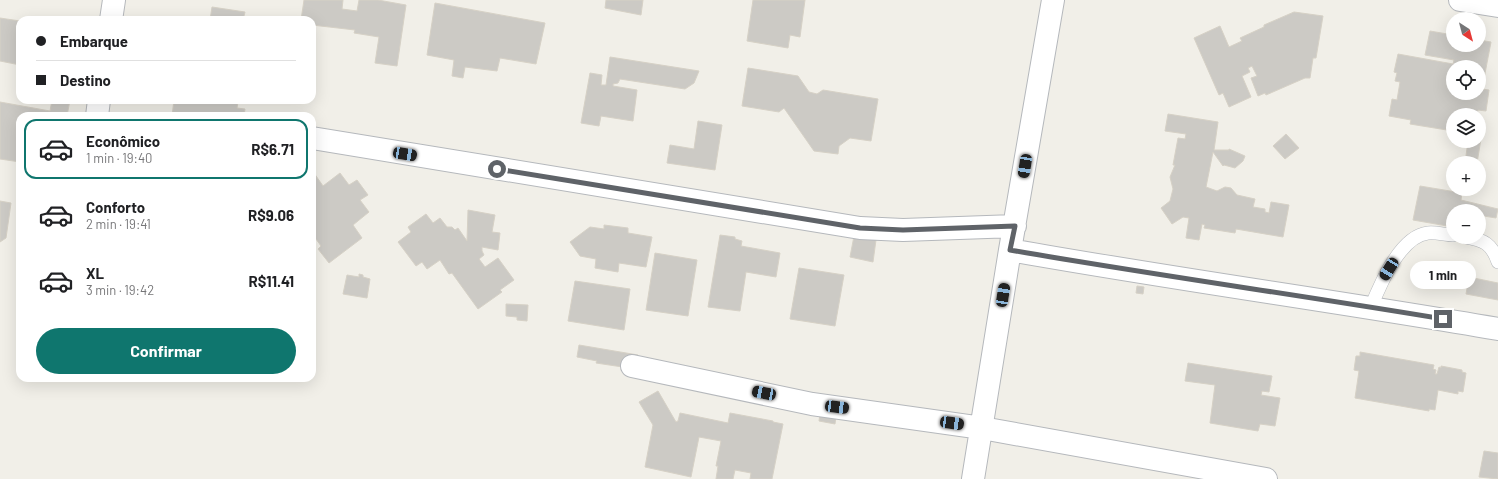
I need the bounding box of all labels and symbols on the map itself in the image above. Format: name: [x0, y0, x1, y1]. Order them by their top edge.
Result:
north arrow: [1446, 12, 1486, 52]
car: [392, 146, 418, 162]
car: [1017, 153, 1033, 179]
route start: [488, 160, 506, 178]
car: [1378, 256, 1400, 282]
callout: 1 min: [1410, 261, 1476, 289]
car: [995, 282, 1011, 308]
route end: [1434, 310, 1452, 328]
car: [751, 385, 777, 401]
car: [824, 400, 850, 414]
car: [939, 415, 965, 431]

